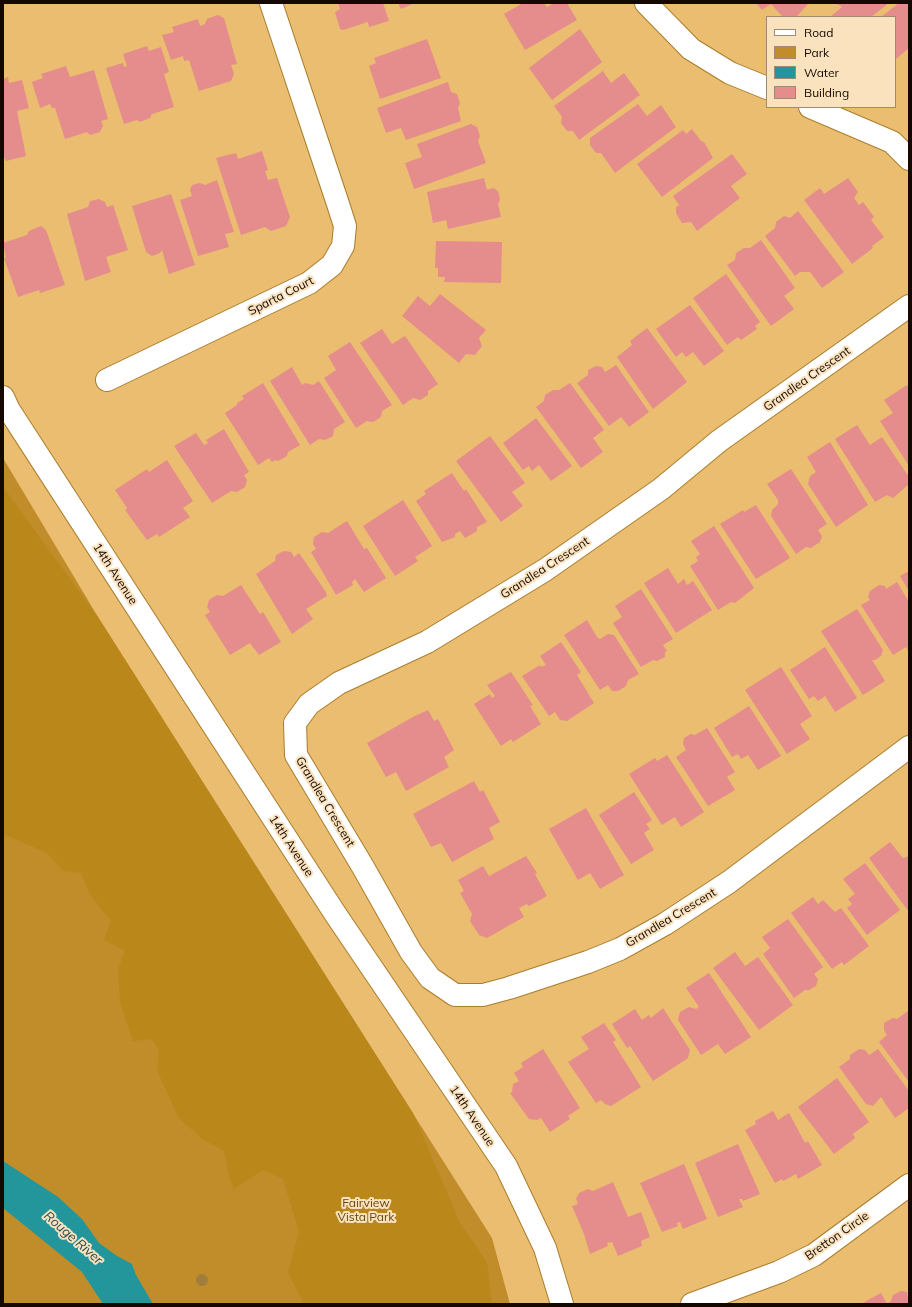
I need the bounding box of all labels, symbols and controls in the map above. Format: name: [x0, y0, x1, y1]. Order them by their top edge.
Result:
legend: [766, 16, 896, 108]
text: Road: [804, 25, 833, 40]
text: Park: [804, 45, 829, 60]
text: Water: [804, 65, 839, 80]
text: Building: [804, 85, 849, 100]
street label: Sparta Court: [246, 273, 316, 319]
street label: Grandlea Crescent: [761, 344, 853, 414]
street label: Grandlea Crescent: [498, 534, 592, 602]
street label: 14th Avenue: [90, 540, 140, 608]
street label: Grandlea Crescent: [292, 754, 358, 850]
street label: 14th Avenue: [266, 812, 316, 880]
street label: Grandlea Crescent: [623, 885, 719, 951]
street label: 14th Avenue: [446, 1083, 498, 1149]
park label: Fairview Vista Park: [338, 1196, 394, 1224]
water label: Rouge River: [40, 1208, 106, 1268]
street label: Bretton Circle: [802, 1209, 872, 1263]

